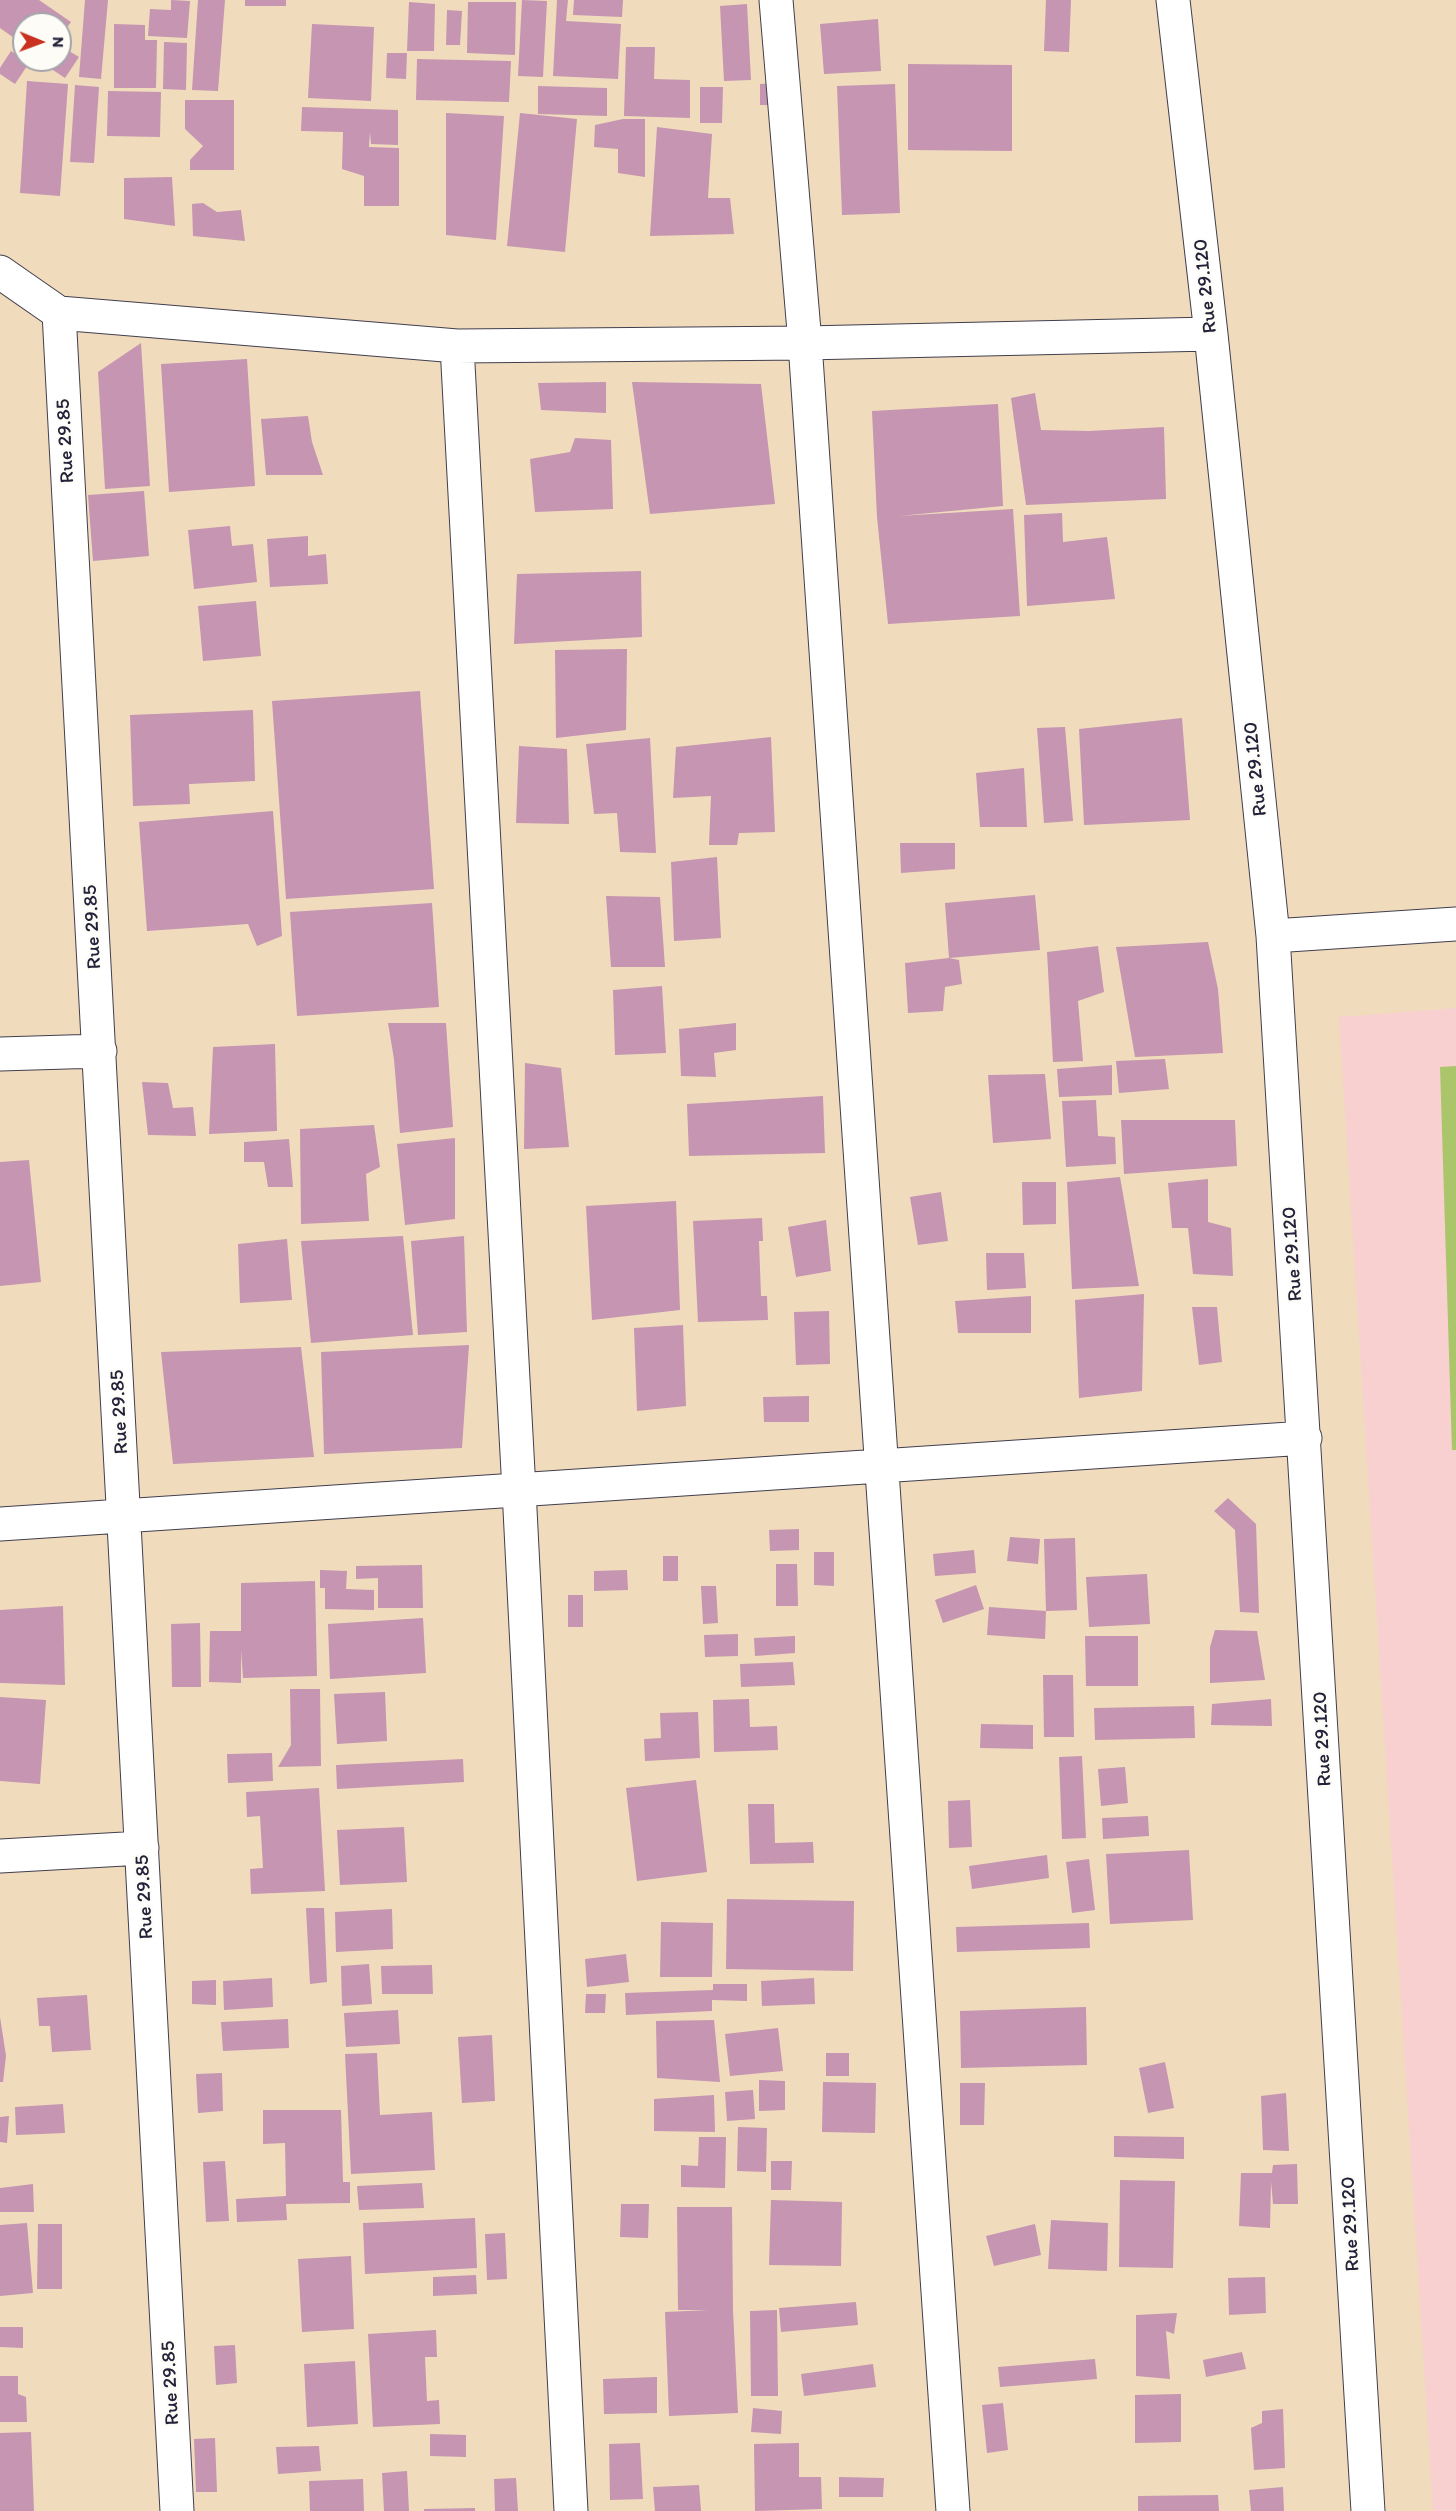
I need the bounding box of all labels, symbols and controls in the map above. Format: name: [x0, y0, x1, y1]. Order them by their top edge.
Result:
north arrow: [12, 12, 72, 72]
text: N: [49, 37, 68, 48]
street label: Rue 29.120: [1189, 237, 1223, 335]
street label: Rue 29.85: [52, 398, 80, 484]
street label: Rue 29.120: [1239, 720, 1273, 818]
street label: Rue 29.85: [79, 884, 107, 970]
street label: Rue 29.120: [1278, 1206, 1308, 1302]
street label: Rue 29.85: [106, 1369, 134, 1455]
street label: Rue 29.120: [1309, 1691, 1337, 1787]
street label: Rue 29.85: [131, 1854, 159, 1940]
street label: Rue 29.120: [1337, 2176, 1365, 2272]
street label: Rue 29.85: [157, 2340, 185, 2426]

